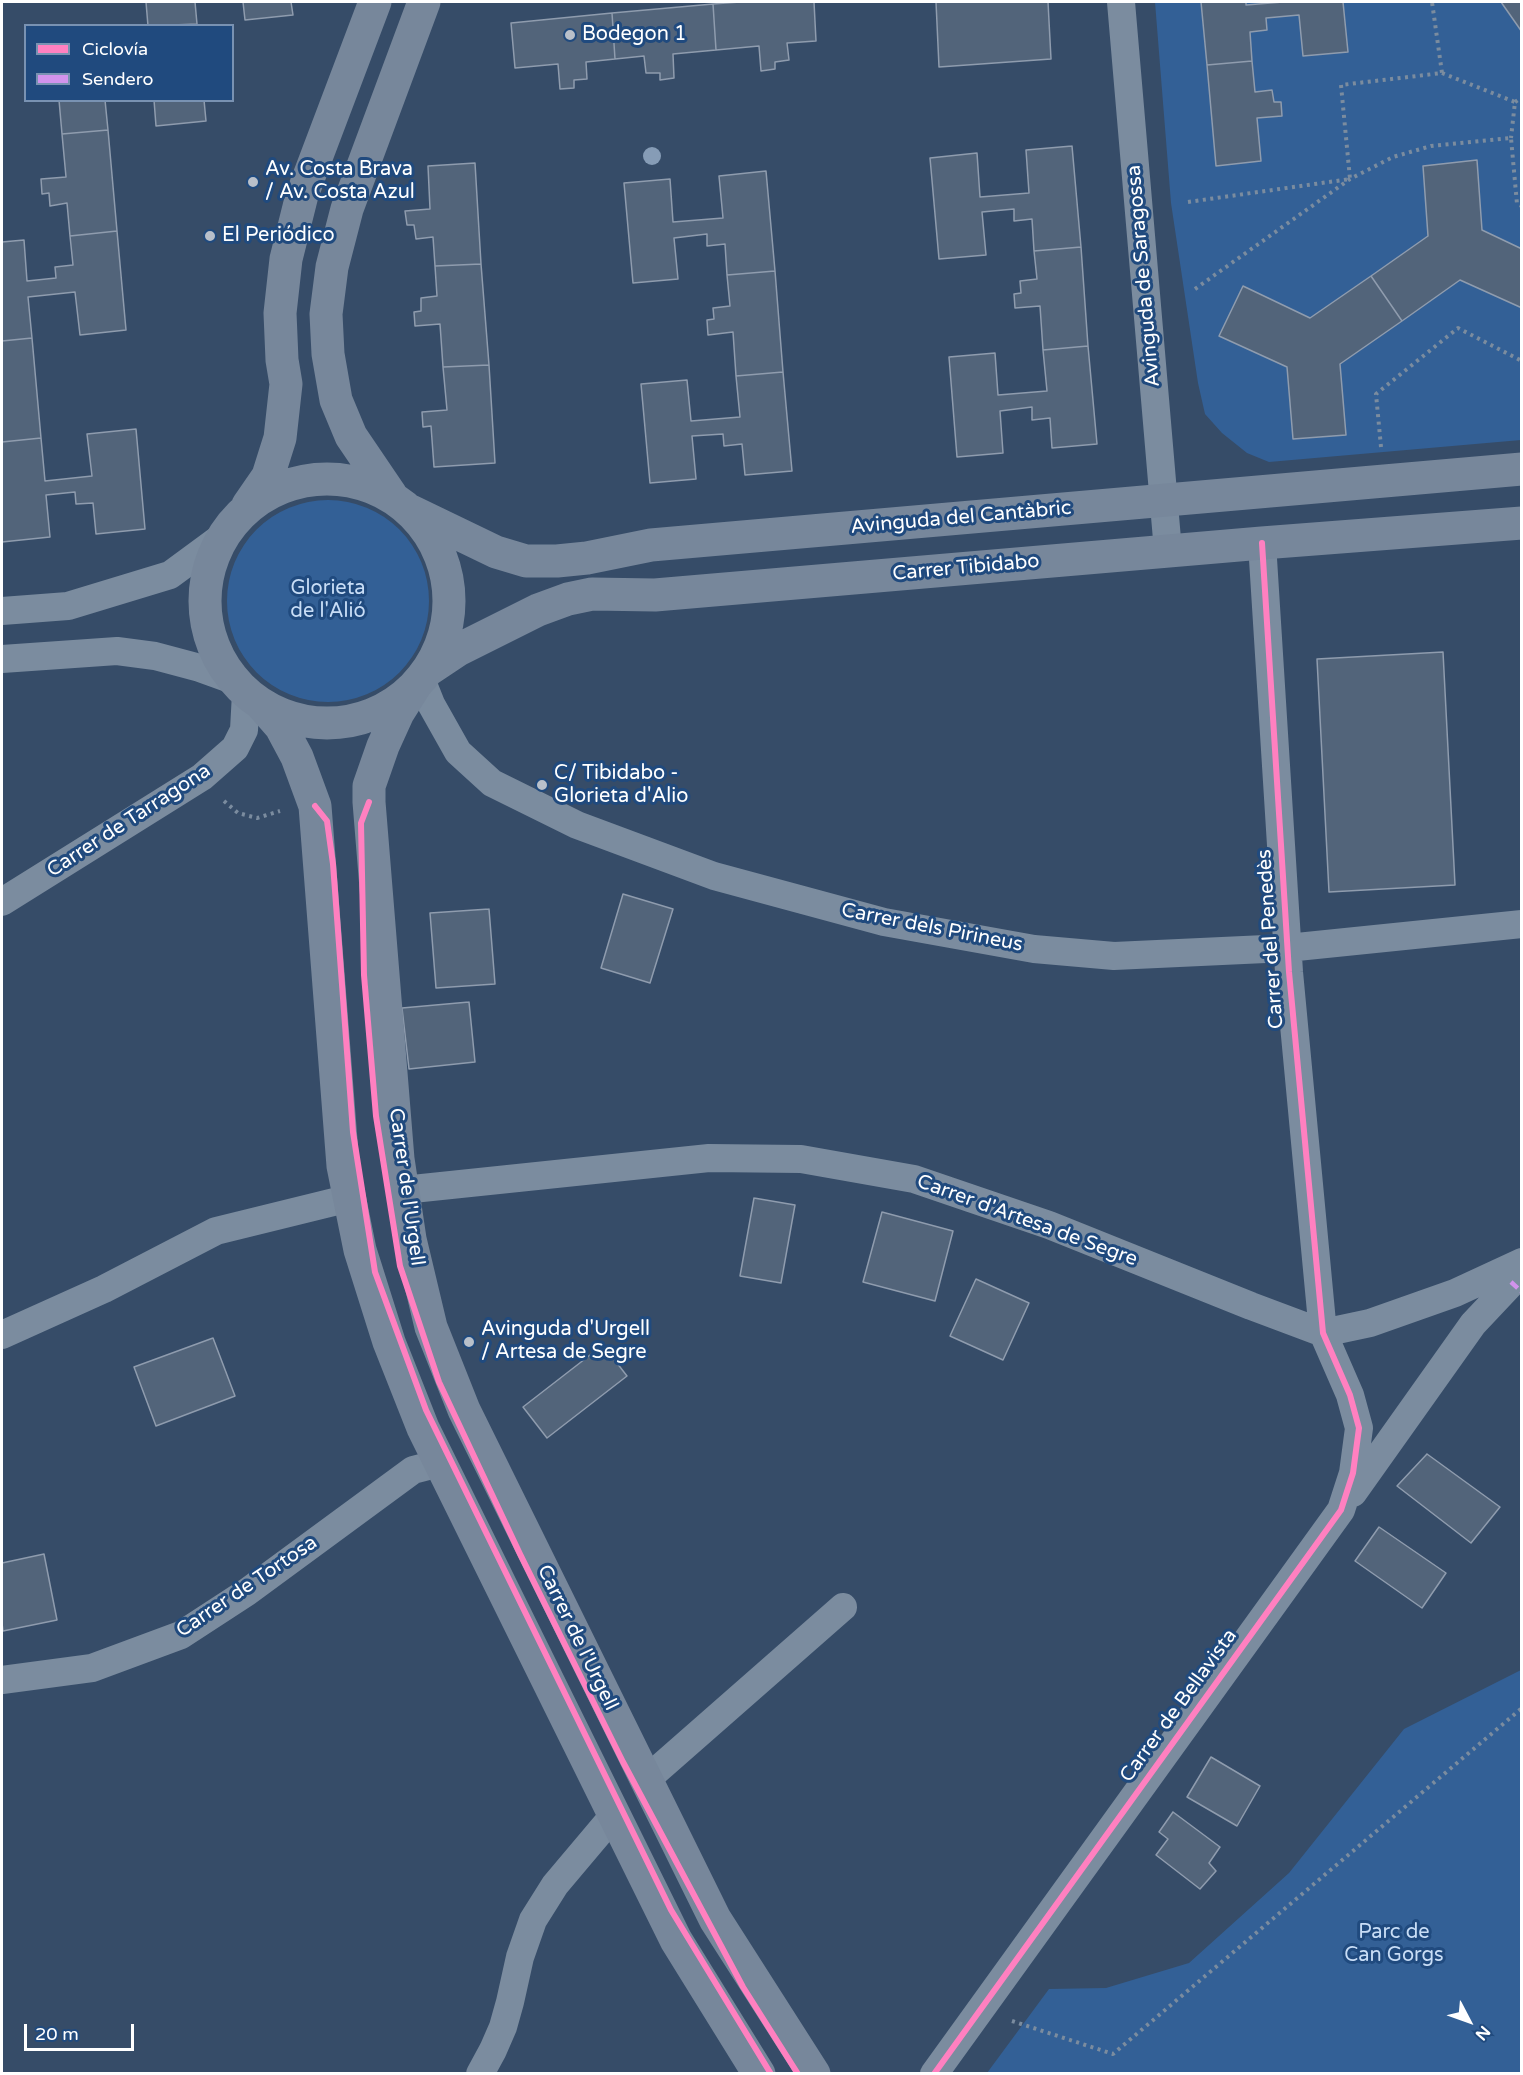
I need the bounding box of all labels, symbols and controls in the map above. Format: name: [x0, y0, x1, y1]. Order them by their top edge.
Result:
place label: Bodegon 1: [582, 23, 687, 47]
legend: [24, 24, 234, 102]
marker: Bodegon 1: [563, 28, 577, 42]
text: Ciclovía: [82, 38, 148, 60]
text: Sendero: [82, 68, 153, 90]
place label: Av. Costa Brava / Av. Costa Azul: [265, 158, 415, 205]
street label: Avinguda de Saragossa: [1122, 164, 1166, 388]
marker: Av. Costa Brava / Av. Costa Azul: [246, 175, 260, 189]
place label: El Periódico: [222, 224, 335, 248]
marker: El Periódico: [203, 229, 217, 243]
street label: Avinguda del Cantàbric: [849, 496, 1073, 540]
street label: Carrer Tibidabo: [891, 550, 1041, 586]
park label: Glorieta de l'Alió: [290, 577, 366, 624]
street label: Carrer de Tarragona: [43, 759, 215, 883]
place label: C/ Tibidabo - Glorieta d'Alio: [554, 762, 688, 809]
marker: C/ Tibidabo - Glorieta d'Alio: [535, 778, 549, 792]
street label: Carrer del Penedès: [1253, 848, 1289, 1030]
street label: Carrer dels Pirineus: [839, 899, 1025, 957]
street label: Carrer de l'Urgell: [383, 1107, 429, 1267]
street label: Carrer d'Artesa de Segre: [914, 1170, 1140, 1272]
place label: Avinguda d'Urgell / Artesa de Segre: [481, 1318, 650, 1365]
marker: Avinguda d'Urgell / Artesa de Segre: [462, 1335, 476, 1349]
street label: Carrer de Tortosa: [172, 1531, 322, 1643]
street label: Carrer de l'Urgell: [531, 1561, 623, 1715]
street label: Carrer de Bellavista: [1115, 1625, 1243, 1787]
park label: Parc de Can Gorgs: [1344, 1921, 1444, 1968]
north arrow: [1439, 1991, 1499, 2051]
scale bar: [27, 2012, 136, 2050]
text: N: [1471, 2021, 1494, 2044]
text: 20 m: [35, 2023, 79, 2045]

